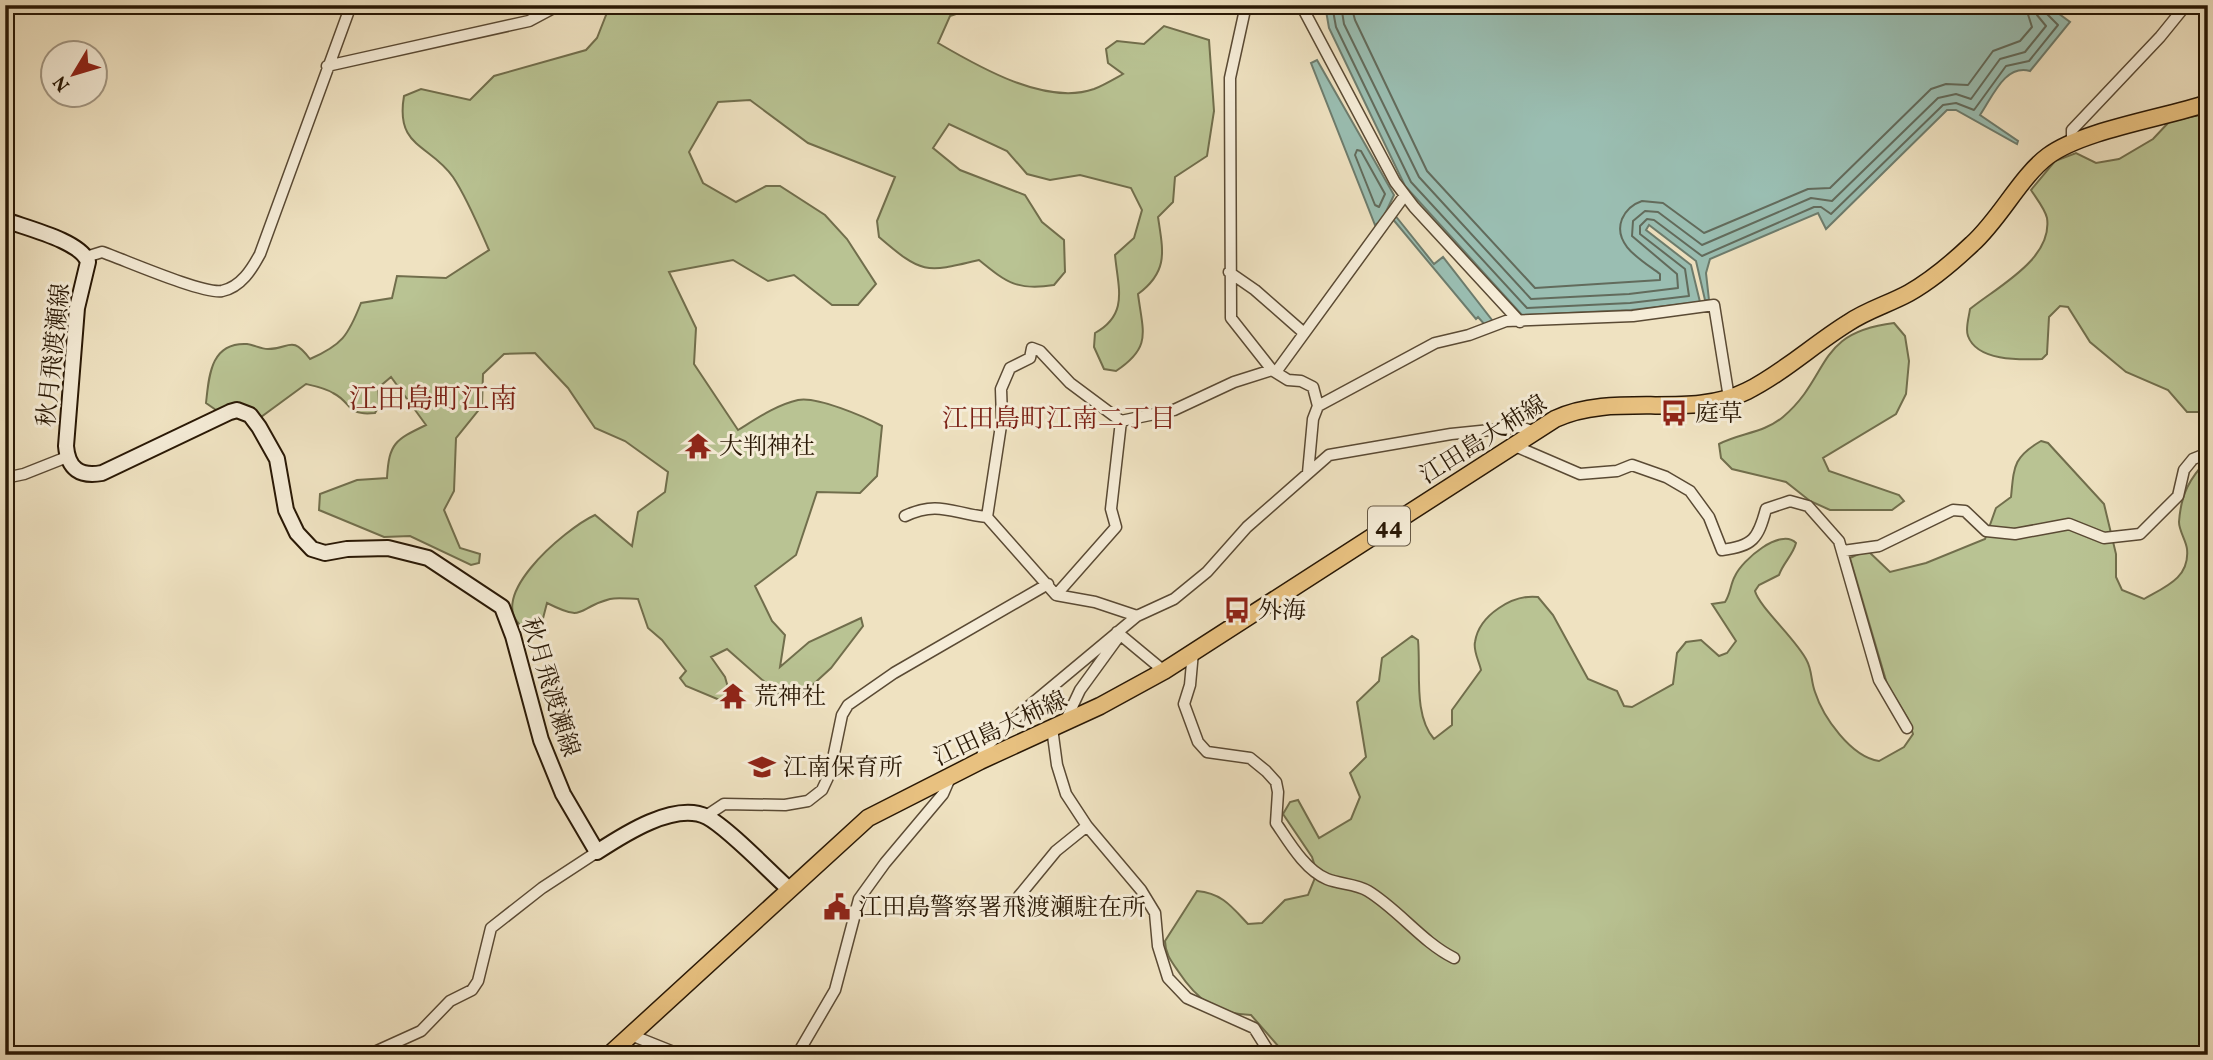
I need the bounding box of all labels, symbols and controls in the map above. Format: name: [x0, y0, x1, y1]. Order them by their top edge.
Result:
north arrow: [38, 38, 108, 108]
text: N: [48, 70, 77, 97]
street label: 秋月飛渡瀬線: [31, 282, 79, 429]
district label: 江田島町江南: [349, 381, 517, 420]
street label: 江田島大柿線: [1414, 388, 1554, 493]
bus stop icon: 庭草: [1659, 398, 1689, 428]
place label: 庭草: [1695, 398, 1743, 432]
district label: 江田島町江南二丁目: [942, 402, 1176, 438]
temple icon: 大判神社: [683, 431, 713, 461]
place label: 大判神社: [719, 431, 815, 465]
road number: 44: [1368, 506, 1410, 546]
bus stop icon: 外海: [1222, 595, 1252, 625]
place label: 外海: [1258, 595, 1306, 629]
street label: 秋月飛渡瀬線: [512, 614, 586, 761]
temple icon: 荒神社: [718, 681, 748, 711]
place label: 荒神社: [754, 681, 826, 715]
street label: 江田島大柿線: [928, 684, 1073, 776]
school or university icon: 江南保育所: [747, 752, 777, 782]
place label: 江南保育所: [783, 752, 903, 786]
public building icon: 江田島警察署飛渡瀬駐在所: [822, 892, 852, 922]
place label: 江田島警察署飛渡瀬駐在所: [858, 892, 1146, 926]

